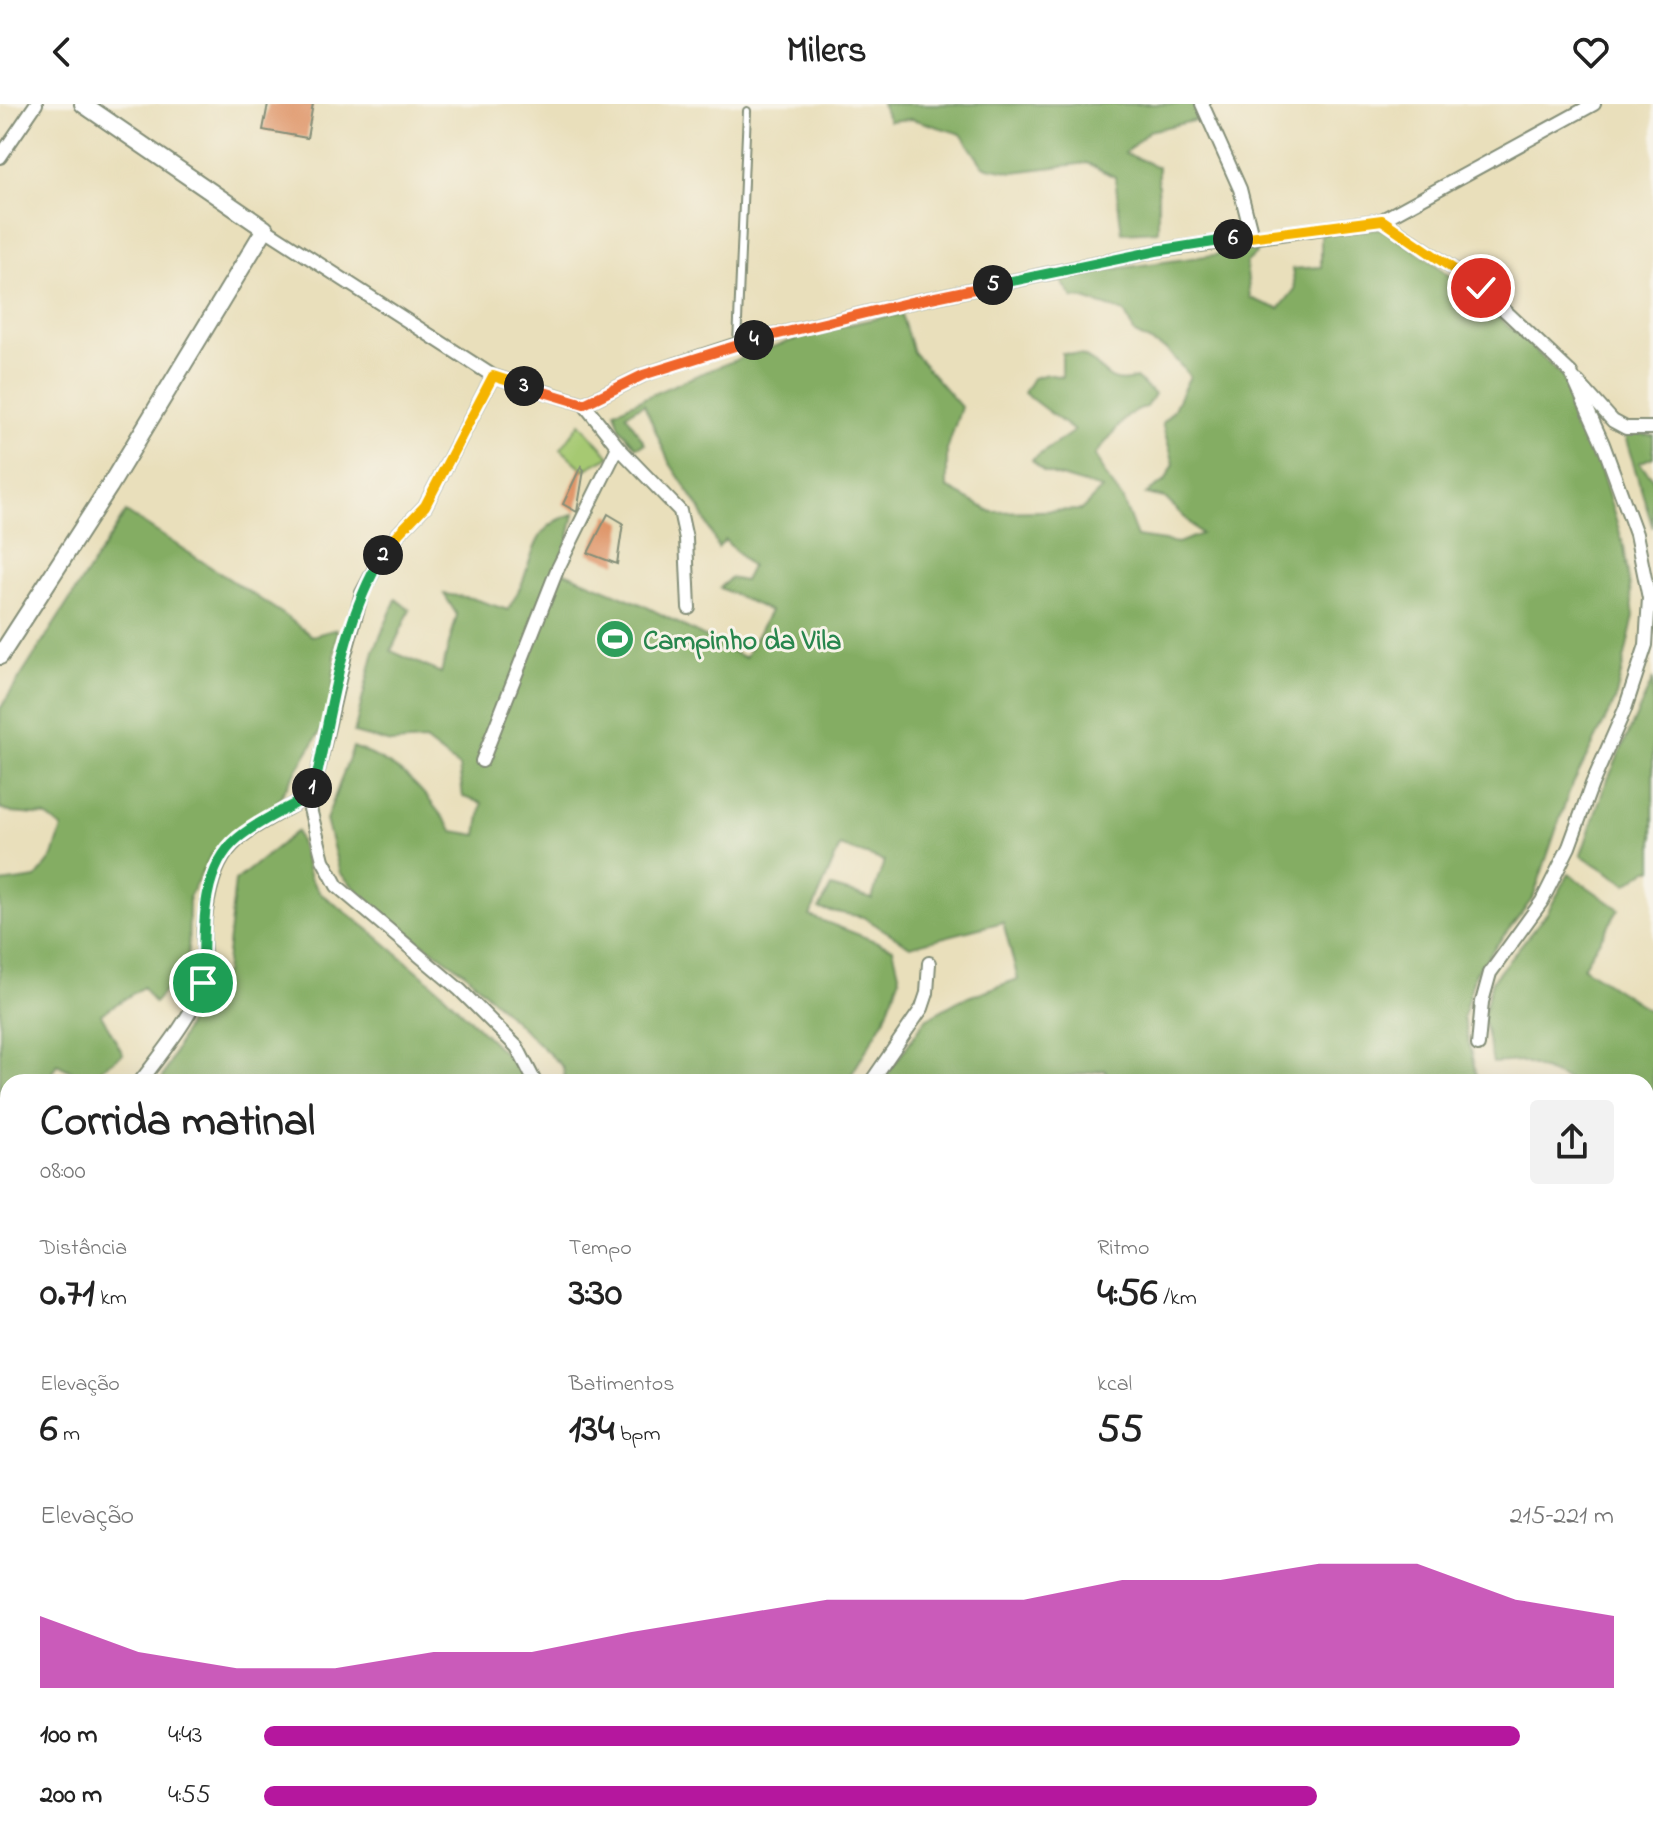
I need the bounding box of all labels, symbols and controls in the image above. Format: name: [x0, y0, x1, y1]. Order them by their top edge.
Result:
text: Milers: [787, 26, 867, 79]
icon: back: [40, 30, 84, 74]
icon: heart: [1569, 30, 1613, 74]
pin: 6: [1213, 219, 1253, 259]
text: 6: [1228, 223, 1238, 255]
pin: [1447, 254, 1515, 322]
pin: 5: [973, 265, 1013, 305]
icon: check: [1459, 266, 1503, 310]
text: 5: [987, 269, 999, 301]
pin: 4: [734, 320, 774, 360]
text: 4: [749, 324, 759, 356]
pin: 3: [504, 366, 544, 406]
text: 3: [519, 370, 529, 402]
pin: 2: [363, 535, 403, 575]
text: 2: [378, 539, 388, 571]
sports icon: Campinho da Vila: [594, 618, 636, 660]
place label: Campinho da Vila: [643, 622, 841, 663]
pin: 1: [292, 768, 332, 808]
text: 1: [309, 772, 316, 804]
pin: [169, 949, 237, 1017]
icon: arrive: [181, 961, 225, 1005]
text: Corrida matinal: [40, 1091, 315, 1155]
button: share: [1530, 1100, 1614, 1184]
text: 08:00: [40, 1153, 86, 1191]
text: Distância: [40, 1233, 127, 1265]
text: Tempo: [569, 1233, 632, 1265]
text: Ritmo: [1097, 1233, 1149, 1265]
text: 0.71: [40, 1265, 95, 1324]
text: 3:30: [569, 1265, 622, 1324]
text: 4:56: [1097, 1265, 1158, 1324]
text: km: [95, 1283, 127, 1315]
text: /km: [1158, 1283, 1197, 1315]
text: Elevação: [40, 1369, 120, 1401]
text: Batimentos: [569, 1369, 675, 1401]
text: kcal: [1097, 1369, 1132, 1401]
text: 6: [40, 1401, 58, 1460]
text: 134: [569, 1401, 614, 1460]
text: 55: [1097, 1401, 1143, 1460]
text: m: [58, 1419, 80, 1451]
text: bpm: [614, 1419, 661, 1451]
text: Elevação: [40, 1498, 134, 1536]
text: 215–221 m: [1510, 1498, 1614, 1536]
text: 100 m: [40, 1717, 97, 1755]
text: 4:43: [168, 1717, 202, 1755]
text: 200 m: [40, 1777, 102, 1815]
text: 4:55: [168, 1777, 211, 1815]

